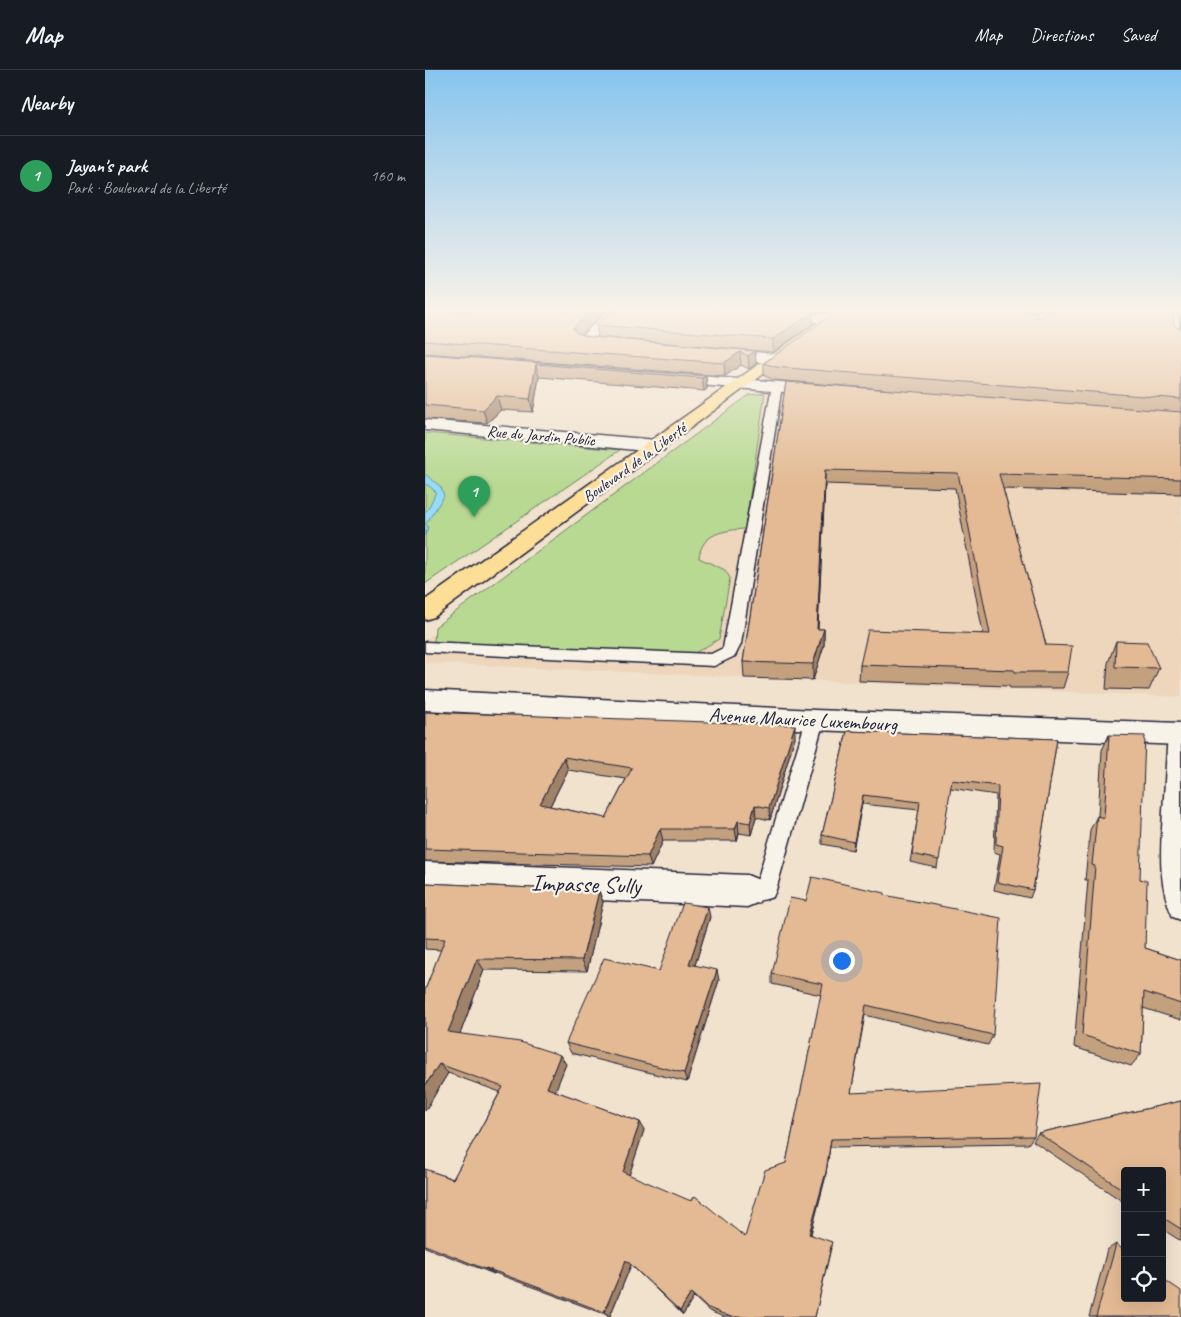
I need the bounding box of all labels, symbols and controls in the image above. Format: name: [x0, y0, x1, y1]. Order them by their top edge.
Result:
text: Map: [25, 20, 62, 50]
text: Map: [975, 24, 1002, 46]
text: Directions: [1030, 24, 1093, 46]
text: Saved: [1121, 24, 1156, 46]
text: Nearby: [20, 90, 73, 116]
text: Jayan's park: [67, 154, 147, 178]
text: 1: [32, 166, 40, 186]
text: 160 m: [371, 166, 405, 186]
text: Park · Boulevard de la Liberté: [67, 178, 226, 198]
street label: Boulevard de la Liberté: [579, 417, 692, 507]
street label: Rue du Jardin Public: [486, 421, 597, 451]
pin: 1: [458, 476, 490, 517]
street label: Avenue Maurice Luxembourg: [708, 702, 899, 737]
street label: Impasse Sully: [531, 867, 643, 901]
your location: [829, 948, 855, 974]
map controls: [1121, 1167, 1166, 1302]
button: +: [1121, 1167, 1166, 1212]
button: −: [1121, 1212, 1166, 1257]
button: locate: [1121, 1257, 1166, 1302]

